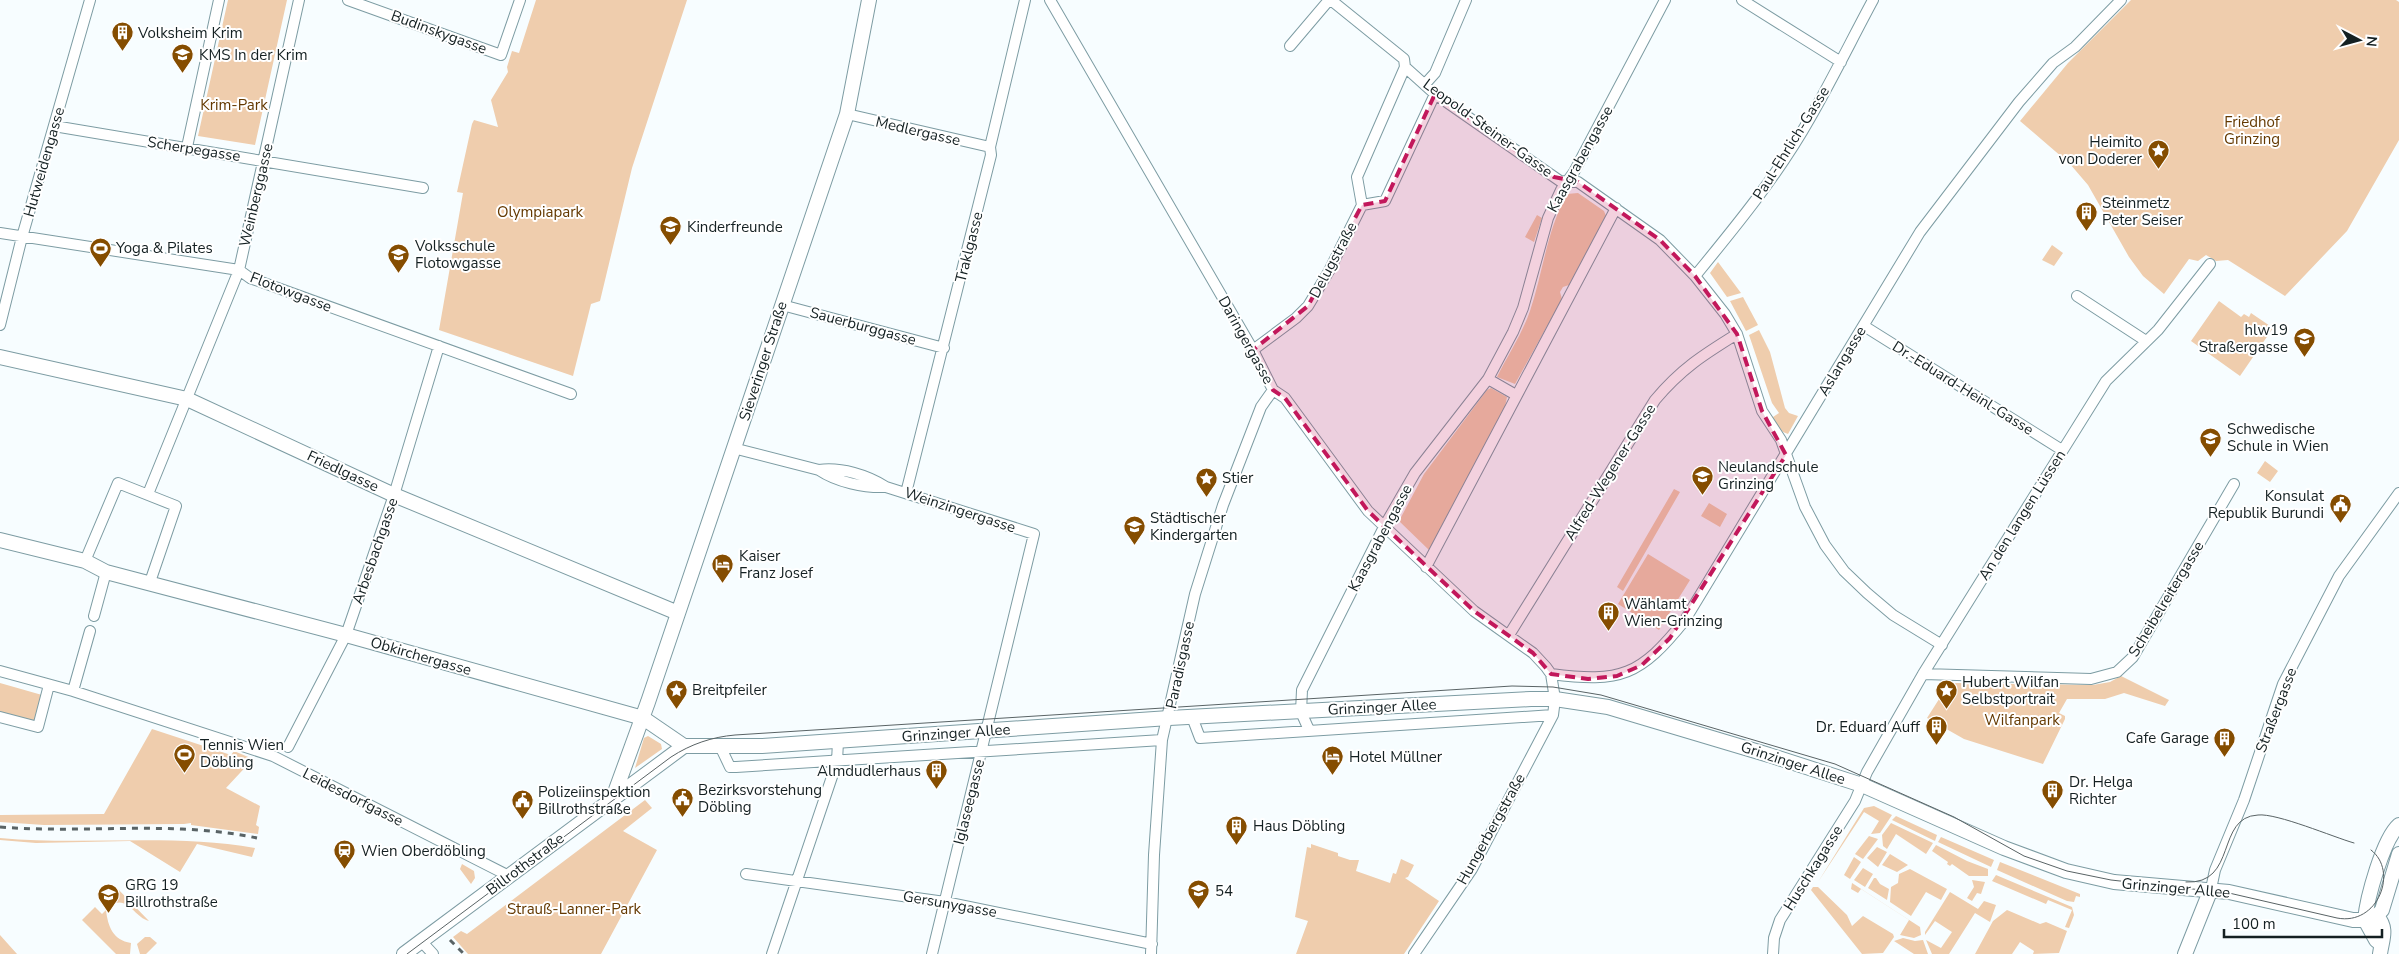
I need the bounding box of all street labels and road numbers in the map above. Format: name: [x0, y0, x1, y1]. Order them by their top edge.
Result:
street label: Budinskygasse: [388, 5, 490, 59]
street label: Leopold-Steiner-Gasse: [1419, 74, 1557, 182]
street label: Paul-Ehrlich-Gasse: [1748, 83, 1834, 203]
street label: Kaasgrabengasse: [1542, 102, 1618, 216]
street label: Hutweidengasse: [19, 105, 69, 219]
street label: Medlergasse: [874, 112, 962, 150]
street label: Scherpegasse: [146, 132, 242, 166]
street label: Weinberggasse: [234, 141, 278, 249]
street label: Traklgasse: [951, 210, 987, 284]
street label: Delugstraße: [1305, 218, 1361, 302]
street label: Flotowgasse: [247, 267, 335, 317]
street label: Daringergasse: [1214, 292, 1278, 388]
street label: Sieveringer Straße: [734, 299, 792, 423]
street label: Sauerburggasse: [808, 302, 918, 350]
street label: Aslangasse: [1813, 322, 1871, 400]
street label: Dr.-Eduard-Heinl-Gasse: [1889, 336, 2037, 440]
street label: Alfred-Wegener-Gasse: [1560, 400, 1660, 544]
street label: Friedlgasse: [304, 446, 382, 496]
street label: An den langen Lüssen: [1974, 446, 2070, 584]
street label: Kaasgrabengasse: [1343, 481, 1417, 595]
street label: Weinzingergasse: [902, 483, 1018, 537]
street label: Arbesbachgasse: [347, 495, 403, 607]
street label: Scheibelreitergasse: [2124, 537, 2208, 661]
street label: Paradisgasse: [1161, 619, 1199, 711]
street label: Obkirchergasse: [368, 632, 474, 680]
street label: Straßergasse: [2251, 665, 2301, 755]
street label: Grinzinger Allee: [1327, 694, 1437, 720]
street label: Grinzinger Allee: [901, 719, 1011, 747]
street label: Grinzinger Allee: [1738, 737, 1848, 789]
street label: Iglaseegasse: [949, 757, 989, 847]
street label: Leidesdorfgasse: [299, 763, 407, 831]
street label: Hungerbergstraße: [1452, 770, 1530, 888]
street label: Huschkagasse: [1779, 822, 1847, 914]
street label: Billrothstraße: [482, 828, 568, 900]
street label: Grinzinger Allee: [2121, 873, 2231, 903]
street label: Gersunygasse: [901, 886, 999, 922]

